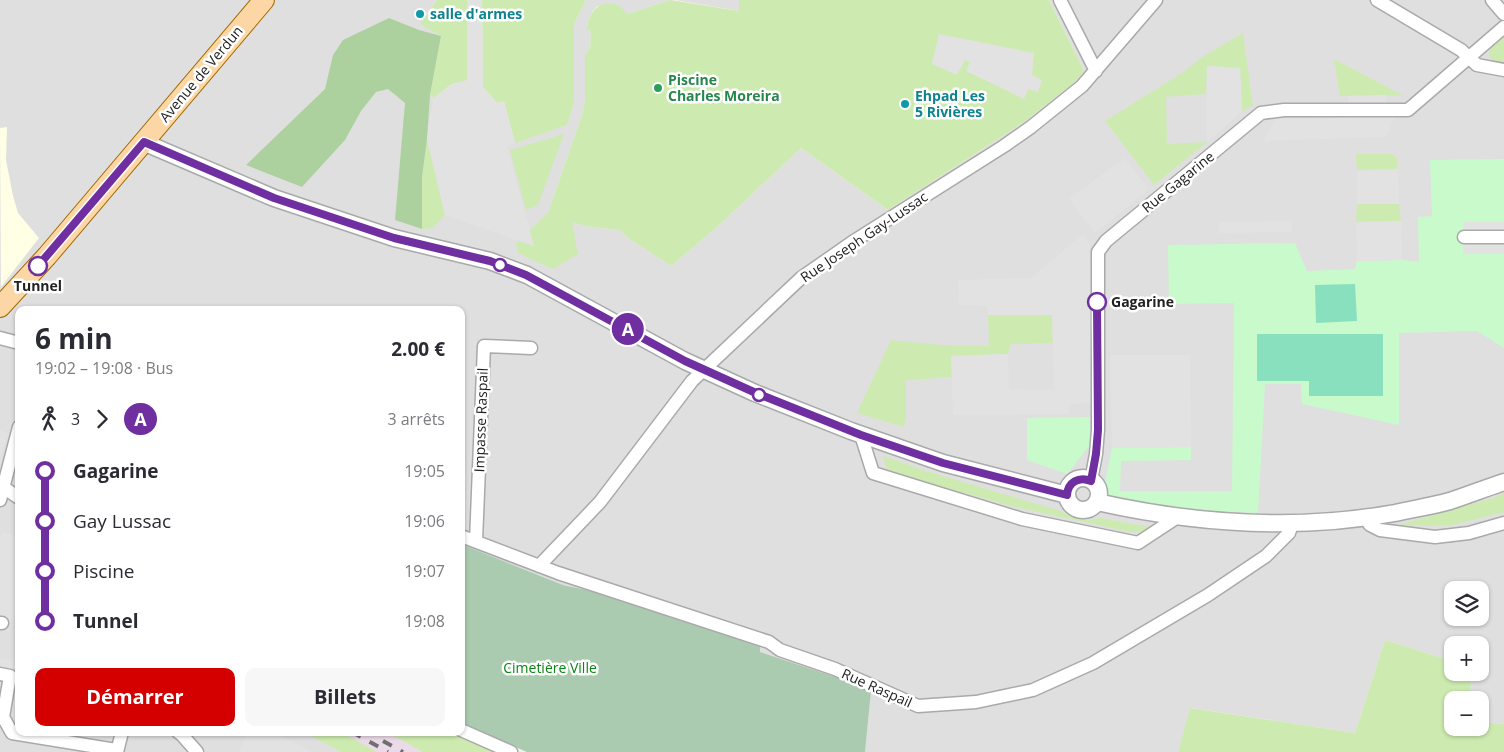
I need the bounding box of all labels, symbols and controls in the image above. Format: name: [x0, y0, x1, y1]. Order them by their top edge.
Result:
place label: salle d'armes: [430, 4, 522, 23]
marker: salle d'armes: [414, 8, 426, 20]
street label: Avenue de Verdun: [155, 22, 246, 126]
place label: Piscine Charles Moreira: [668, 70, 780, 105]
marker: Piscine Charles Moreira: [652, 82, 664, 94]
place label: Ehpad Les 5 Rivières: [915, 86, 985, 121]
marker: Ehpad Les 5 Rivières: [899, 98, 911, 110]
street label: Rue Gagarine: [1138, 147, 1218, 217]
street label: Rue Joseph Gay-Lussac: [796, 187, 931, 286]
marker: Tunnel: [28, 256, 48, 276]
unlabelled marker: [493, 258, 507, 272]
place label: Tunnel: [14, 276, 62, 295]
marker: Gagarine: [1087, 292, 1107, 312]
place label: Gagarine: [1111, 292, 1174, 311]
line badge: A: [612, 313, 644, 345]
text: A: [622, 317, 634, 341]
text: 6 min: [35, 319, 113, 357]
text: 2.00 €: [391, 336, 445, 362]
text: 19:02 – 19:08 · Bus: [35, 357, 173, 379]
street label: Impasse Raspail: [469, 367, 492, 473]
unlabelled marker: [752, 388, 766, 402]
icon: walk: [35, 405, 63, 433]
icon: forward: [88, 405, 116, 433]
text: A: [134, 407, 147, 431]
text: 3: [71, 408, 80, 430]
text: 3 arrêts: [387, 408, 445, 430]
text: Gagarine: [73, 458, 159, 484]
text: 19:05: [404, 460, 445, 482]
text: Gay Lussac: [73, 508, 171, 534]
text: 19:06: [404, 510, 445, 532]
text: Piscine: [73, 558, 135, 584]
text: 19:07: [404, 560, 445, 582]
map controls: [1444, 581, 1489, 736]
button: layers: [1444, 581, 1489, 626]
text: Tunnel: [73, 608, 139, 634]
text: 19:08: [404, 610, 445, 632]
button: +: [1444, 636, 1489, 681]
park label: Cimetière Ville: [503, 658, 597, 677]
street label: Rue Raspail: [839, 664, 915, 712]
button: Démarrer: [35, 668, 235, 726]
button: Billets: [245, 668, 445, 726]
button: −: [1444, 691, 1489, 736]

